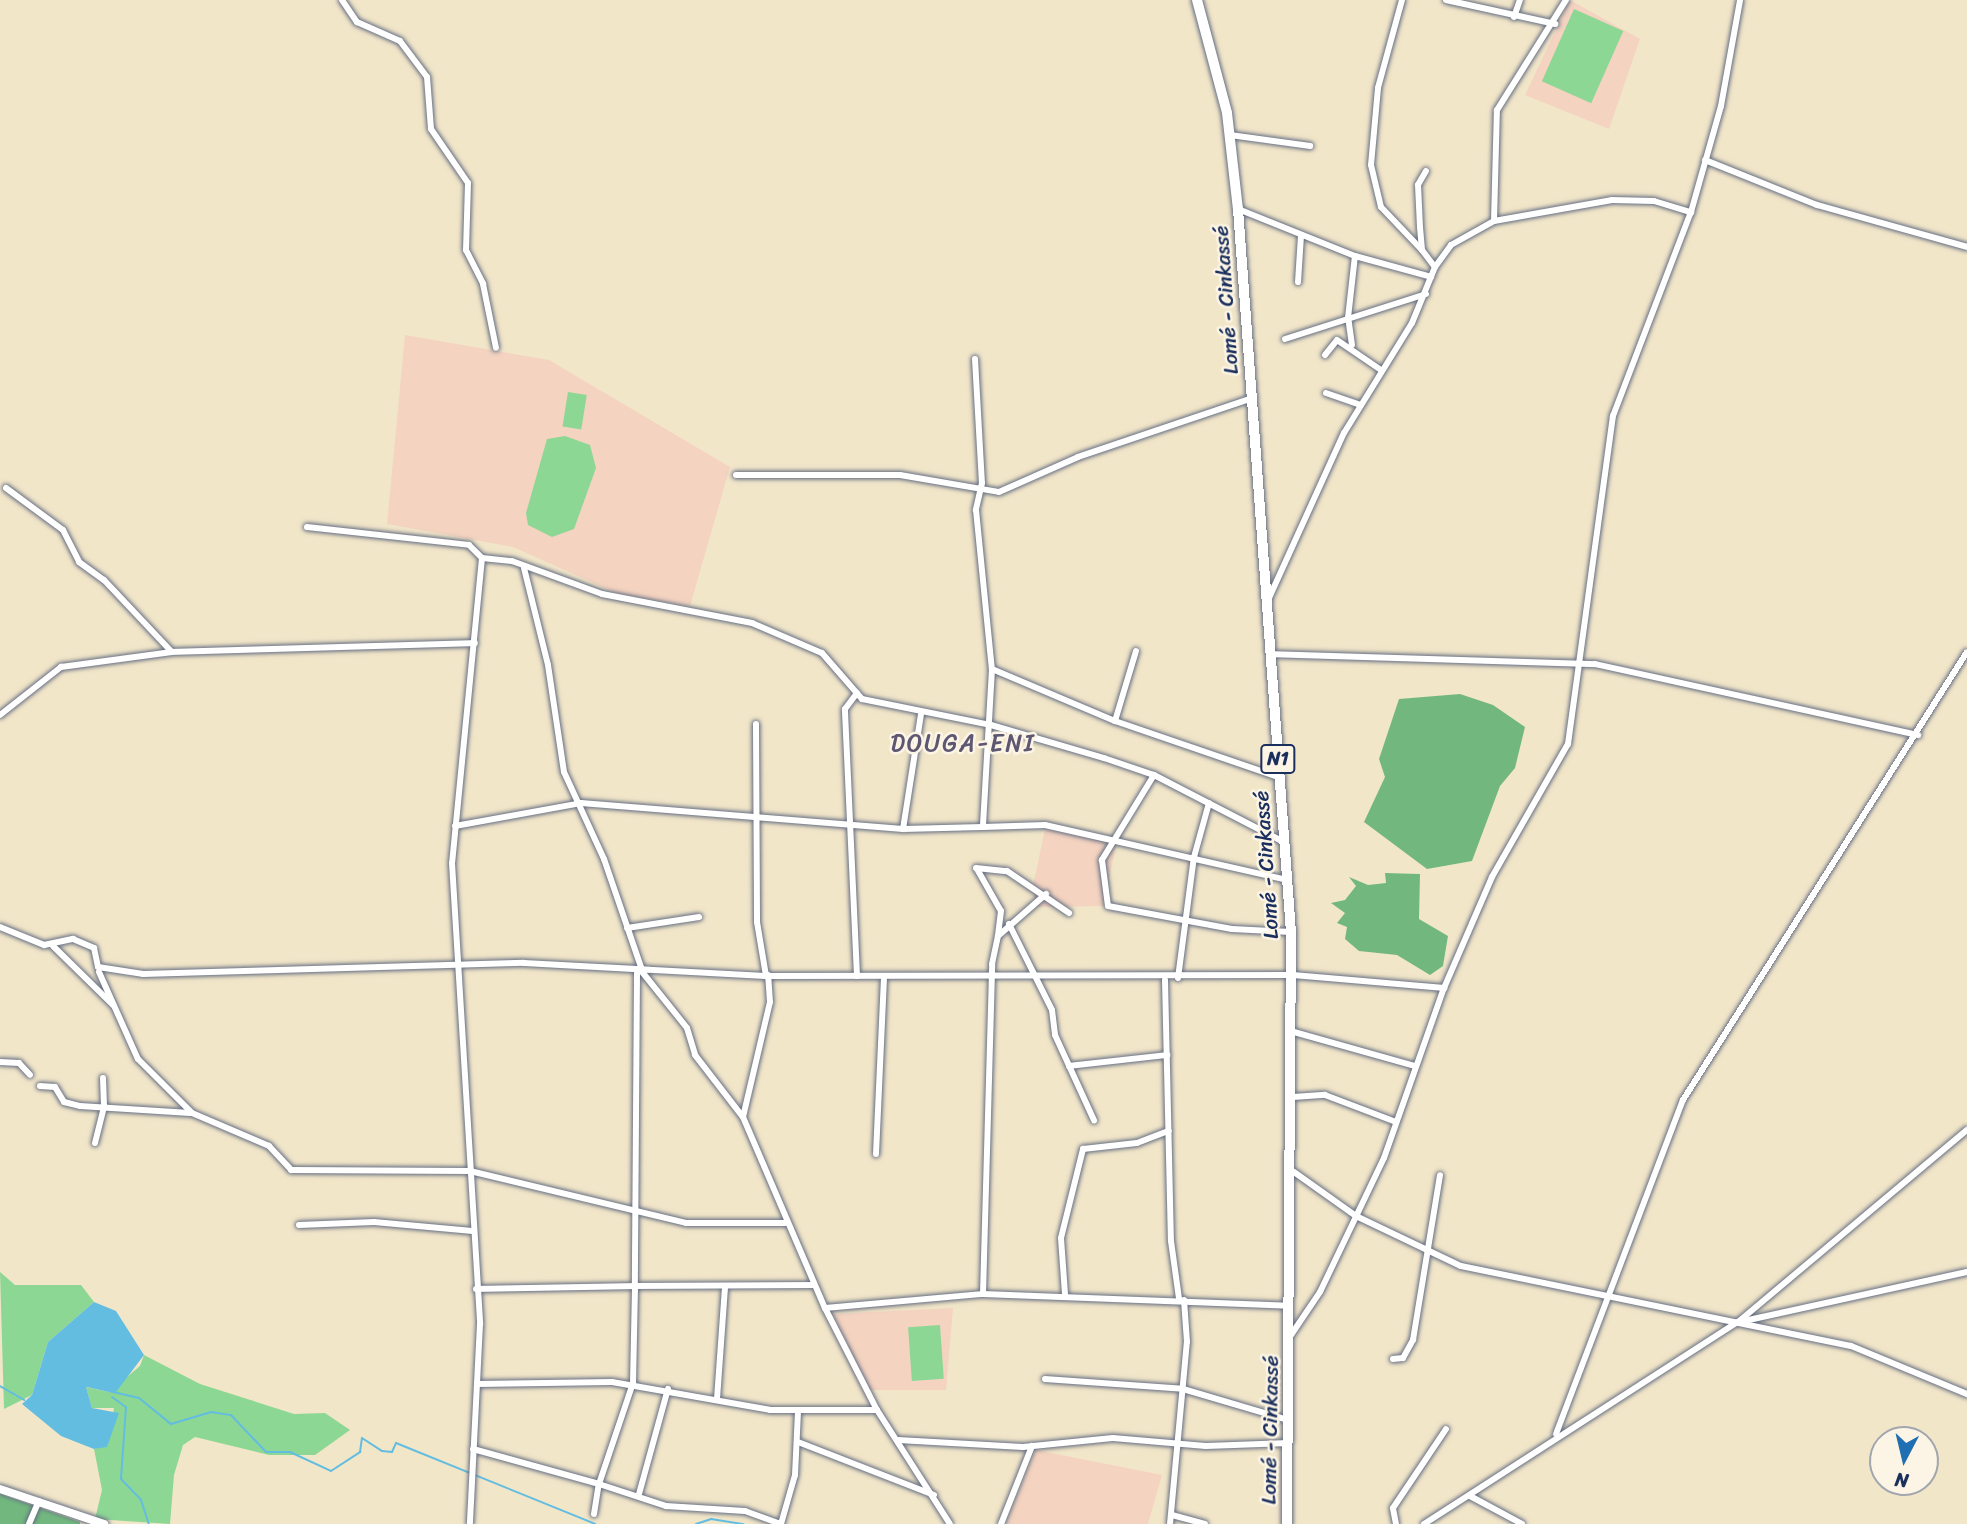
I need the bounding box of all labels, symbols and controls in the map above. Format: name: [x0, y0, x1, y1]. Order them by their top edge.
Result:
street label: Lomé - Cinkassé: [1208, 225, 1244, 375]
district label: DOUGA-ENI: [893, 730, 1033, 758]
road number: N1: [1259, 744, 1297, 774]
street label: Lomé - Cinkassé: [1248, 790, 1284, 940]
street label: Lomé - Cinkassé: [1256, 1355, 1284, 1505]
north arrow: [1869, 1426, 1939, 1496]
text: N: [1893, 1463, 1910, 1498]

